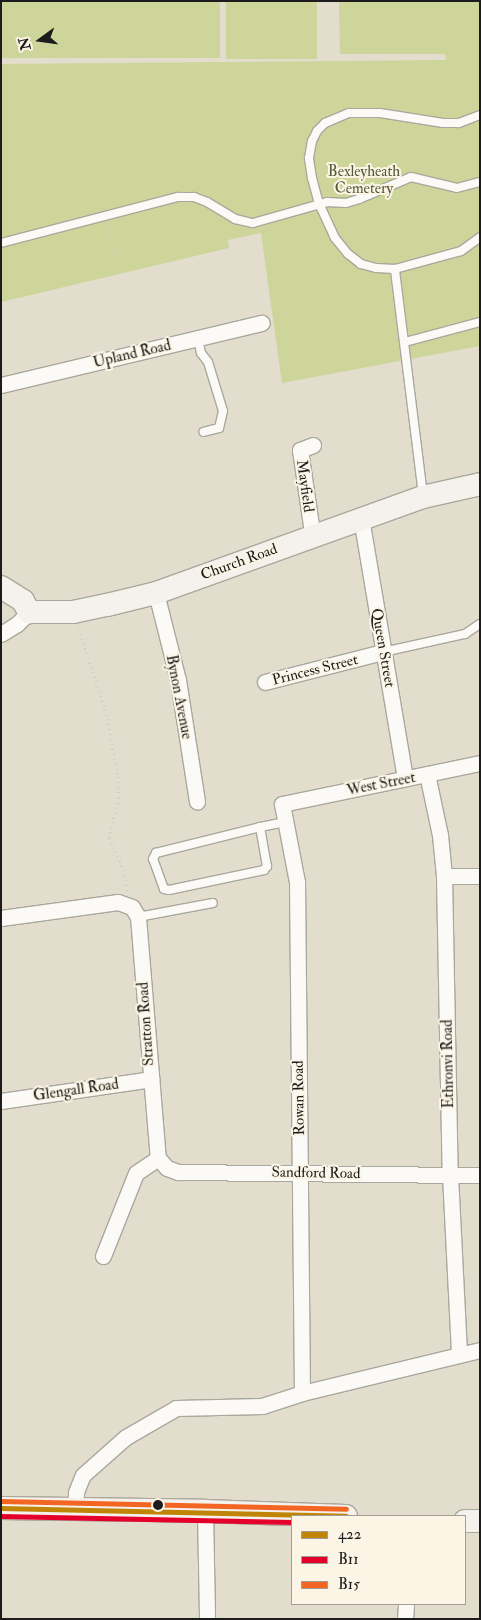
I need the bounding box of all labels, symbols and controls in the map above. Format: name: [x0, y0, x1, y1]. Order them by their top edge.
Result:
north arrow: [15, 15, 65, 65]
text: N: [15, 36, 35, 52]
park label: Bexleyheath Cemetery: [328, 162, 400, 197]
street label: Upland Road: [91, 336, 173, 372]
street label: Mayfield: [292, 459, 318, 513]
street label: Church Road: [198, 540, 280, 584]
street label: Queen Street: [367, 607, 399, 689]
street label: Princess Street: [270, 651, 360, 689]
street label: Bynon Avenue: [162, 653, 196, 741]
street label: West Street: [345, 769, 417, 799]
street label: Stratton Road: [134, 981, 158, 1067]
street label: Ethronvi Road: [438, 1019, 458, 1109]
street label: Rowan Road: [289, 1060, 309, 1136]
street label: Glengall Road: [32, 1075, 120, 1105]
street label: Sandford Road: [271, 1163, 361, 1183]
unlabelled marker: [153, 1500, 163, 1510]
legend: [291, 1515, 466, 1605]
text: 422: [338, 1525, 361, 1544]
text: B11: [338, 1550, 359, 1569]
text: B15: [338, 1575, 360, 1594]

